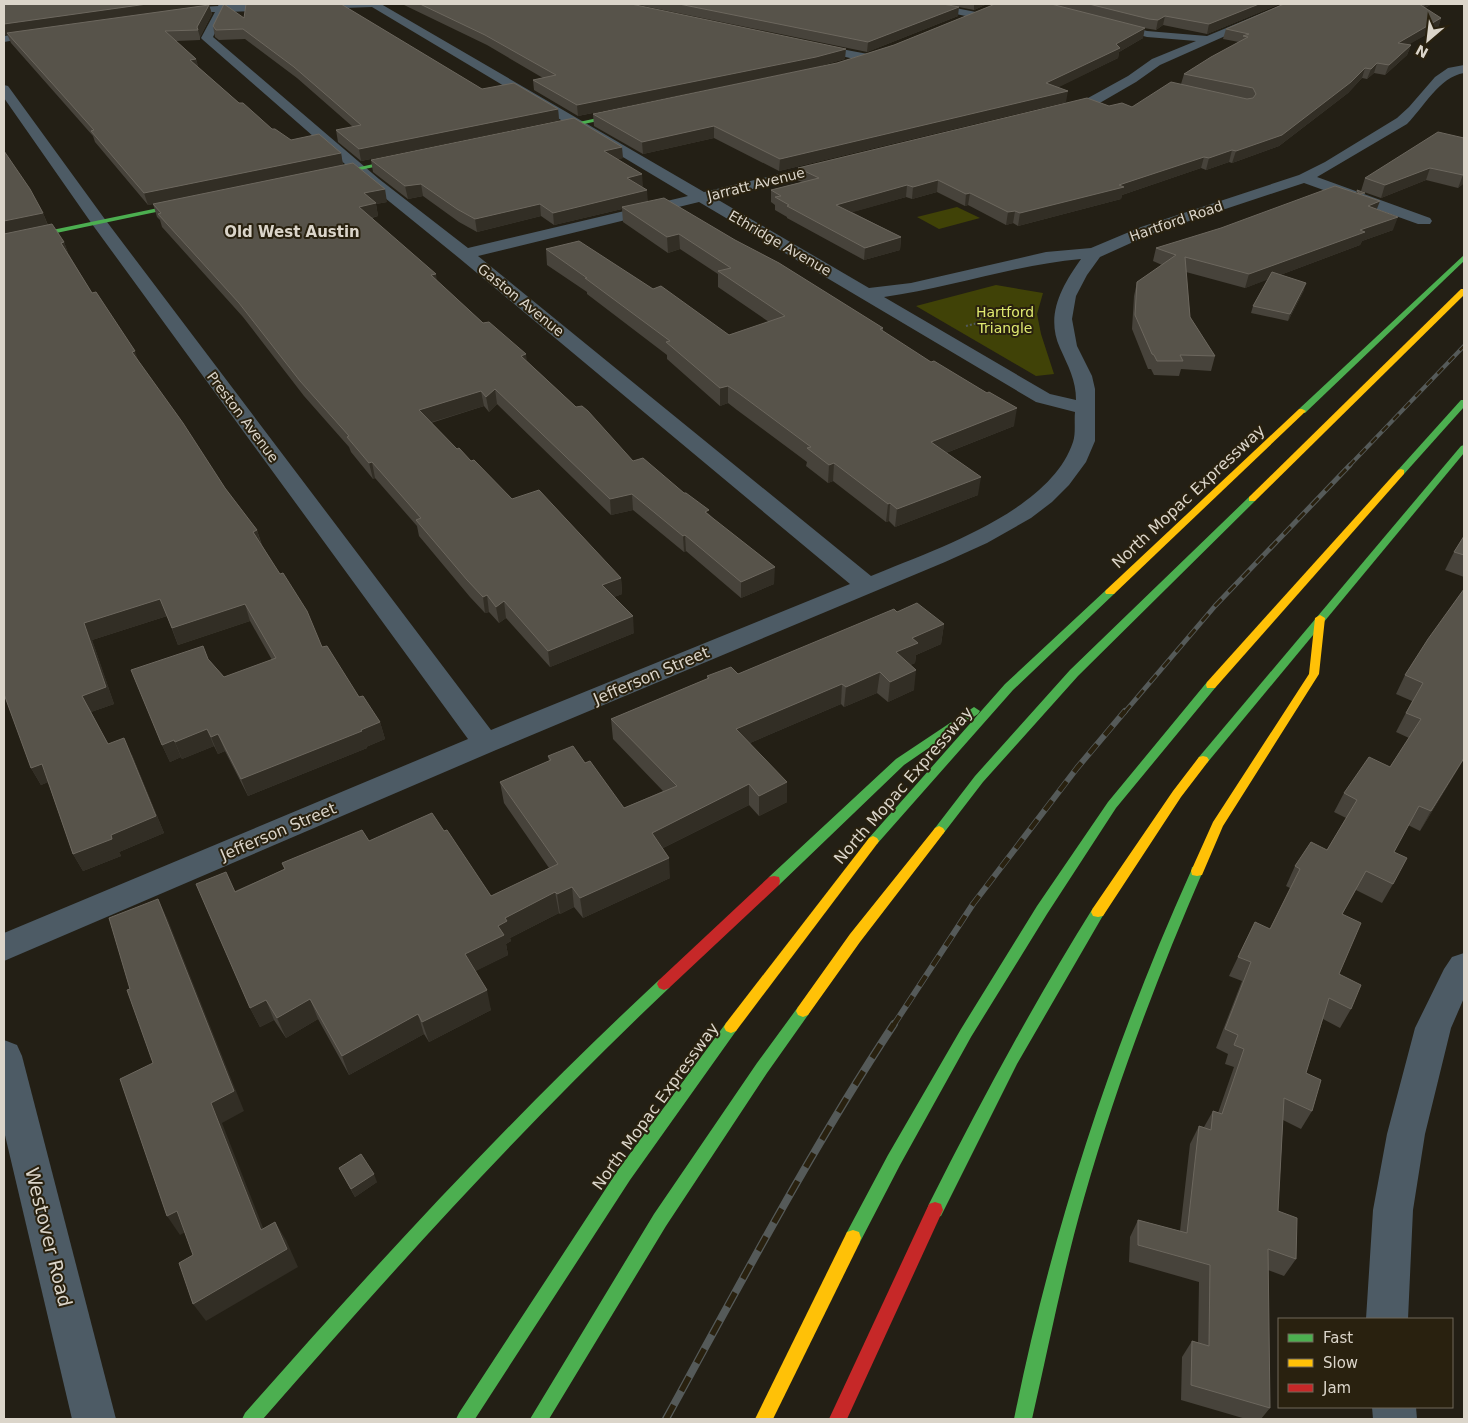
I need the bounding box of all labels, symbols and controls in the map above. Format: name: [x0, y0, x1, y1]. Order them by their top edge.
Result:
north arrow: [1403, 15, 1453, 65]
text: N: [1413, 42, 1431, 61]
street label: Jarratt Avenue: [705, 164, 806, 204]
street label: Hartford Road: [1127, 198, 1225, 244]
street label: Ethridge Avenue: [726, 207, 834, 279]
district label: Old West Austin: [224, 223, 360, 241]
street label: Gaston Avenue: [475, 260, 567, 340]
park label: Hartford Triangle: [976, 304, 1034, 336]
street label: Preston Avenue: [204, 369, 282, 465]
street label: North Mopac Expressway: [1108, 420, 1269, 572]
street label: Jefferson Street: [589, 642, 712, 709]
street label: North Mopac Expressway: [830, 703, 977, 868]
street label: Jefferson Street: [216, 798, 339, 865]
street label: North Mopac Expressway: [588, 1019, 722, 1194]
street label: Westover Road: [21, 1165, 77, 1309]
legend: [1278, 1318, 1453, 1408]
text: Fast: [1323, 1329, 1353, 1347]
text: Slow: [1323, 1354, 1358, 1372]
text: Jam: [1322, 1379, 1351, 1397]

